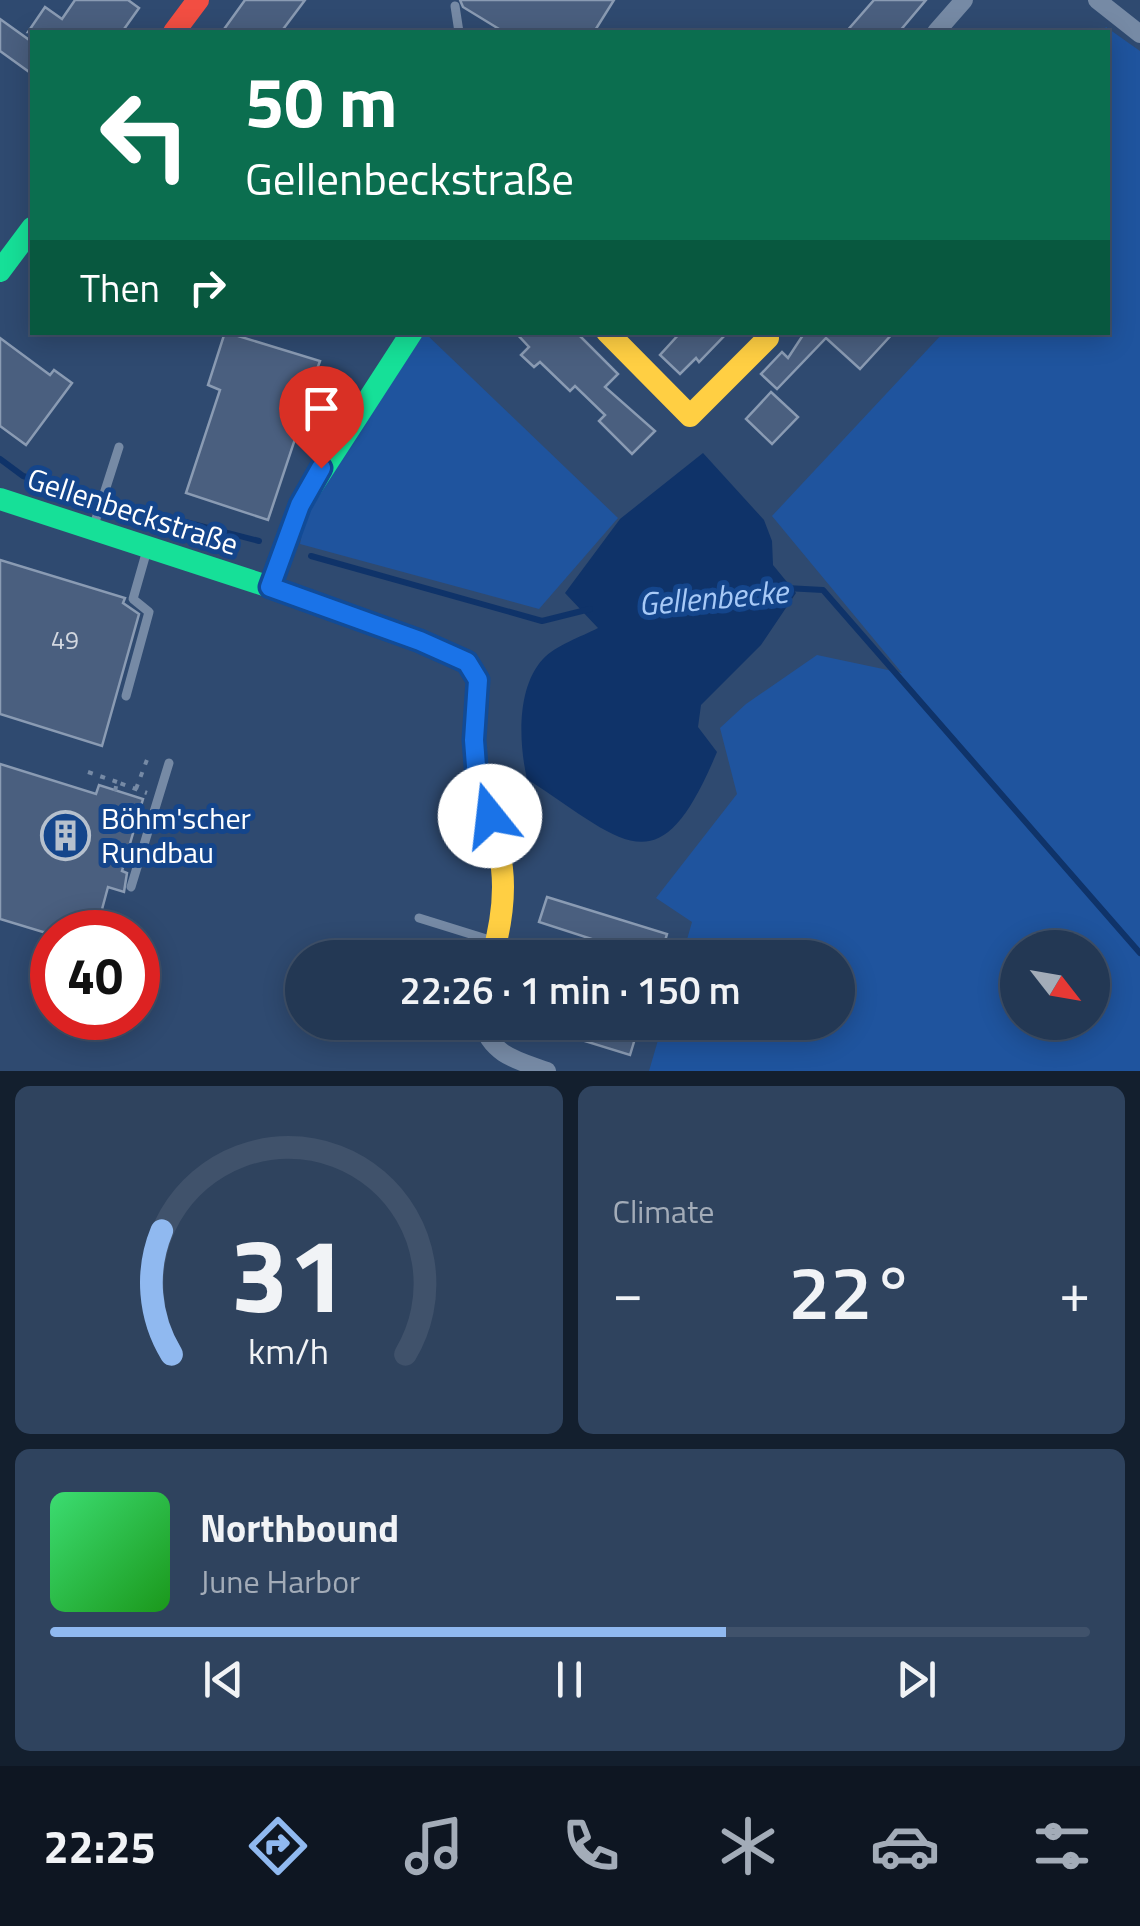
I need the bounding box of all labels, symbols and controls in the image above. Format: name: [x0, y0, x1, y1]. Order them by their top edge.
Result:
text: 50 m: [245, 48, 398, 154]
icon: left: [80, 70, 210, 200]
text: Gellenbeckstraße: [245, 144, 574, 212]
text: Then: [80, 259, 160, 317]
icon: right: [180, 260, 235, 315]
pin: [279, 366, 364, 469]
icon: arrive: [294, 381, 349, 436]
street label: Gellenbeckstraße: [22, 455, 244, 567]
water label: Gellenbecke: [636, 566, 792, 627]
house number: 49: [51, 621, 79, 659]
position arrow: [438, 764, 542, 868]
place label: Böhm'scher Rundbau: [101, 795, 251, 875]
building icon: Böhm'scher Rundbau: [40, 809, 92, 861]
speed limit sign: 40: [30, 910, 160, 1040]
north arrow: [1000, 930, 1110, 1040]
map controls: [1000, 930, 1110, 1040]
text: 22:26 · 1 min · 150 m: [399, 961, 741, 1019]
text: Climate: [613, 1187, 714, 1235]
text: 31: [231, 1194, 347, 1352]
text: 22°: [788, 1234, 914, 1348]
text: −: [613, 1250, 643, 1333]
text: +: [1059, 1250, 1090, 1333]
text: km/h: [248, 1323, 329, 1378]
text: Northbound: [200, 1499, 399, 1557]
text: June Harbor: [200, 1557, 360, 1605]
icon: previous: [196, 1652, 251, 1707]
icon: pause: [542, 1652, 597, 1707]
icon: next: [889, 1652, 944, 1707]
icon: directions: [243, 1811, 313, 1881]
icon: music: [399, 1811, 469, 1881]
icon: phone: [556, 1811, 626, 1881]
icon: climate: [713, 1811, 783, 1881]
icon: car: [870, 1811, 940, 1881]
icon: filters: [1027, 1811, 1097, 1881]
text: 22:25: [43, 1812, 156, 1880]

